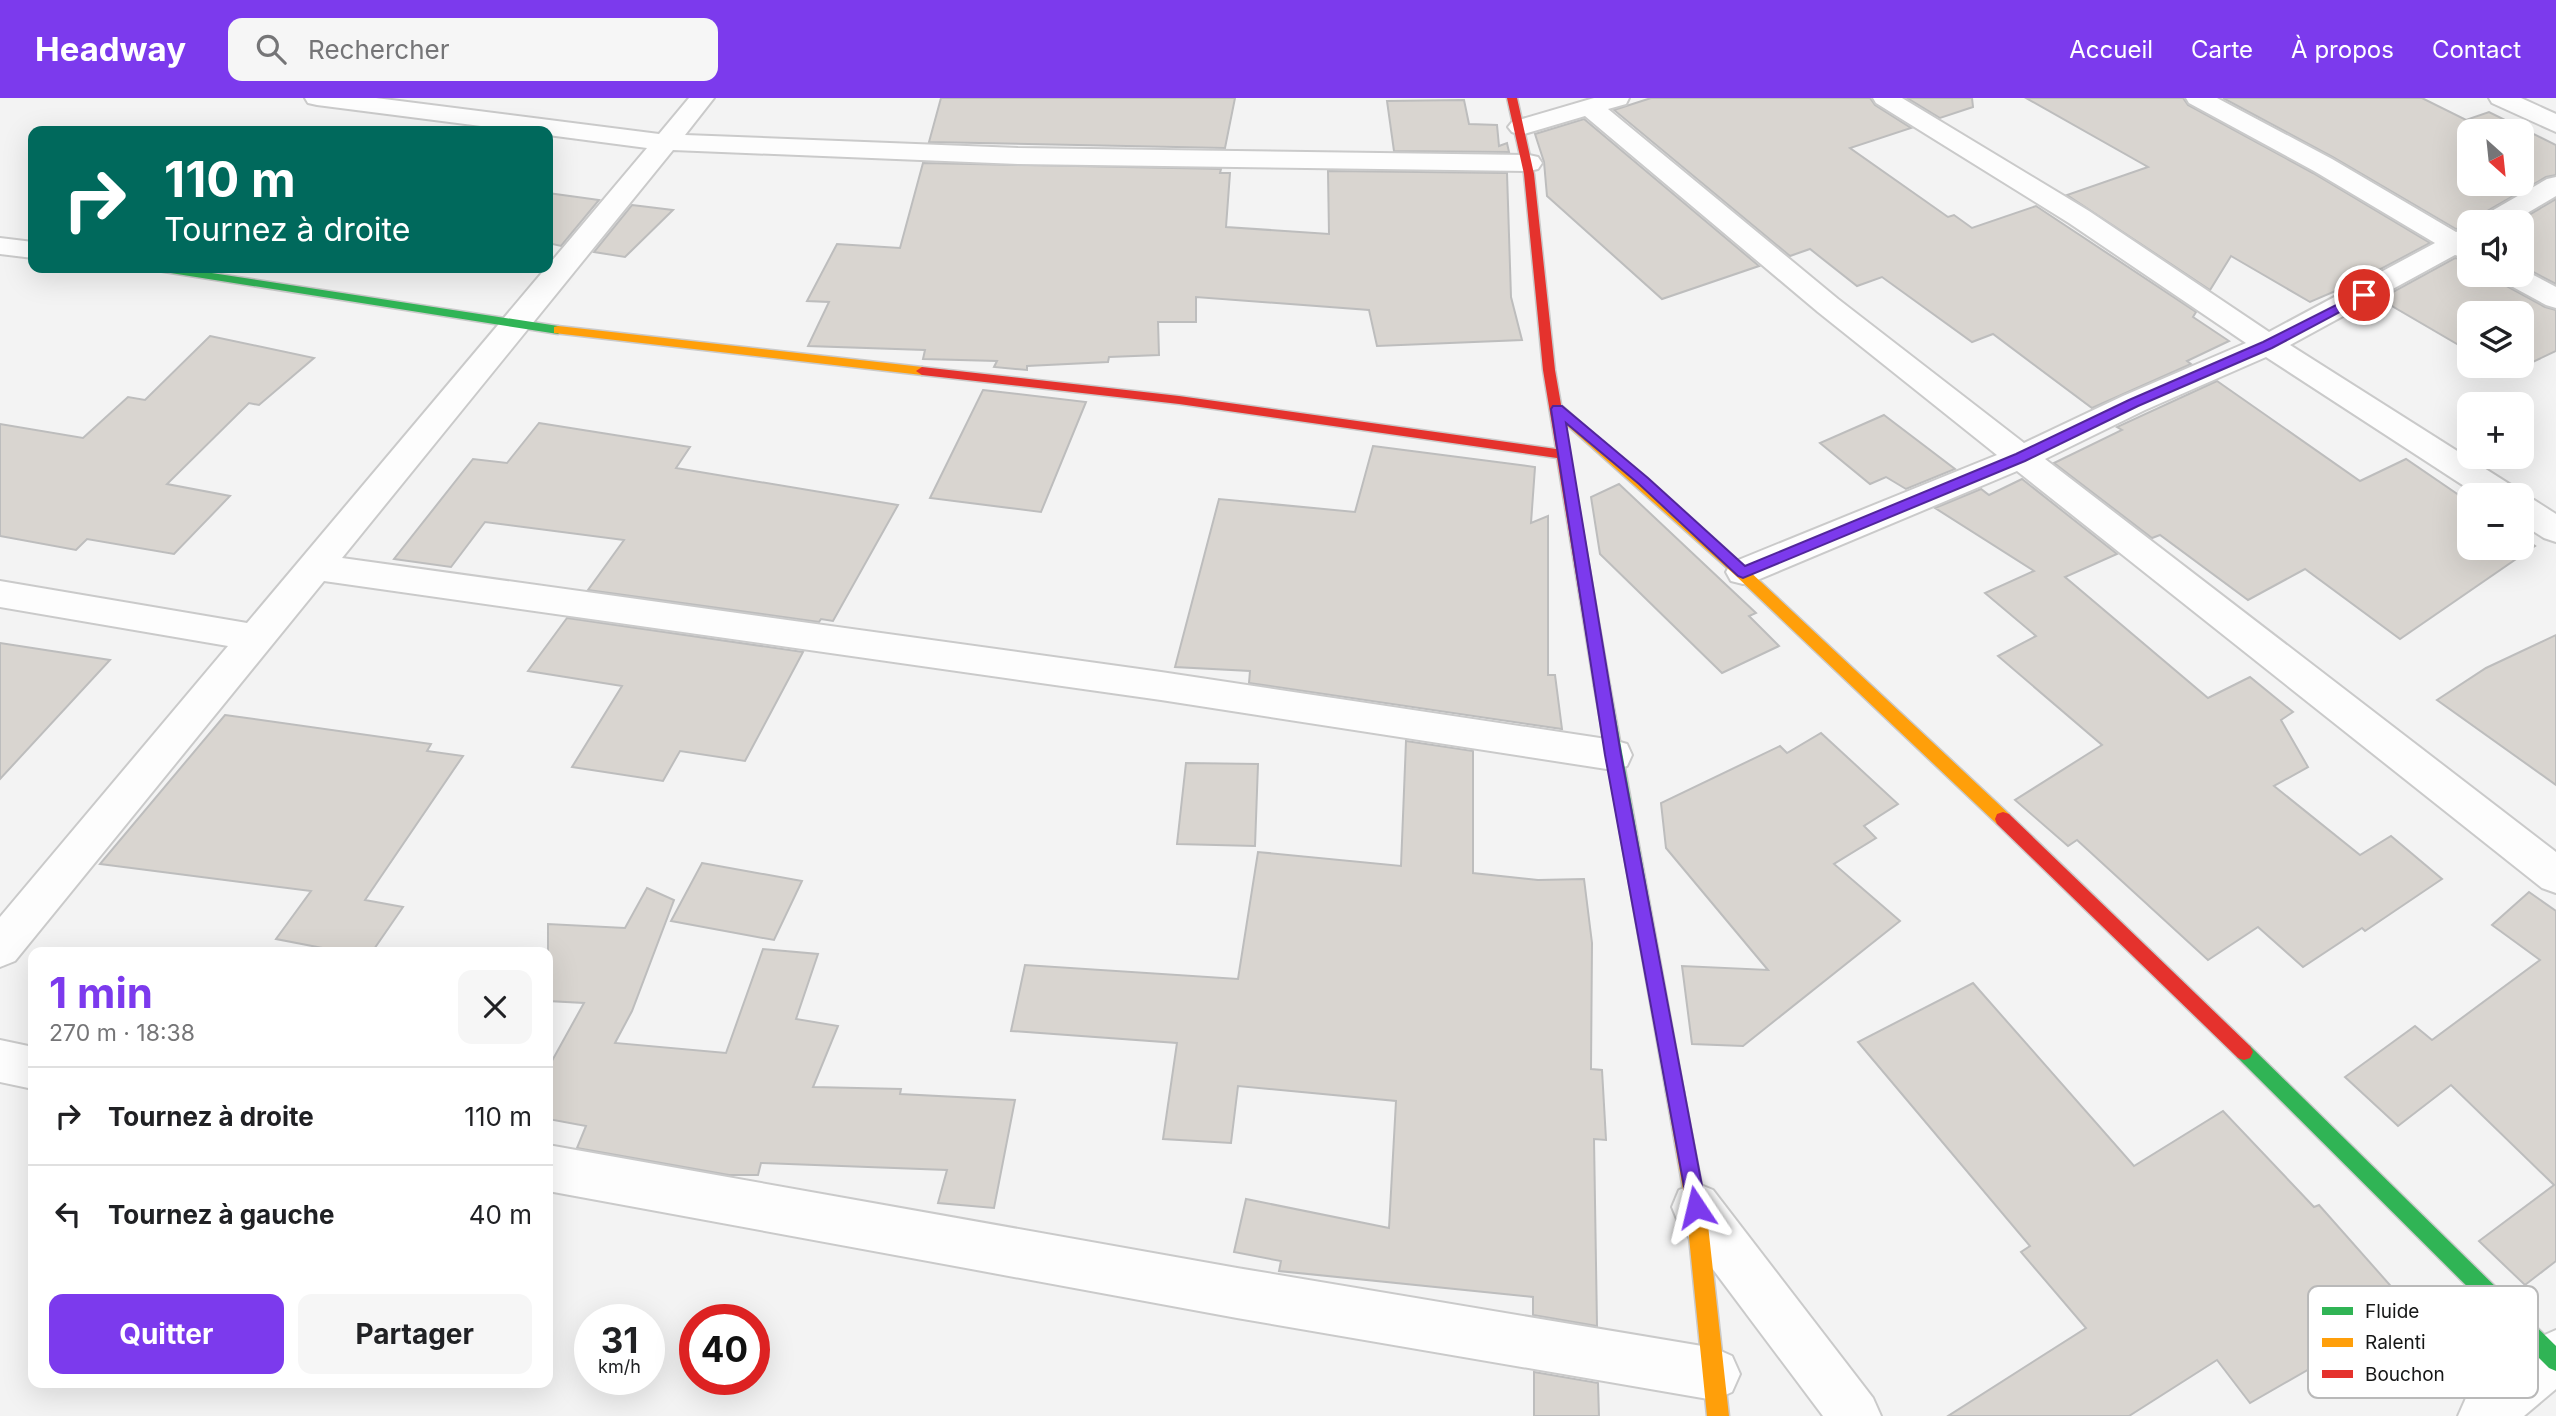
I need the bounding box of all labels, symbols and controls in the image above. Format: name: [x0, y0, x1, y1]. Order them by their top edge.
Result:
search box: [228, 18, 718, 81]
text: Headway: [35, 29, 186, 69]
icon: search: [252, 30, 290, 68]
text: Rechercher: [308, 34, 449, 65]
text: Accueil: [2069, 35, 2153, 64]
text: Carte: [2191, 35, 2253, 64]
text: À propos: [2291, 35, 2394, 64]
text: Contact: [2432, 35, 2521, 64]
north arrow: [2457, 119, 2534, 196]
map controls: [2457, 119, 2534, 560]
text: 110 m: [164, 150, 296, 209]
icon: right: [49, 154, 140, 245]
text: Tournez à droite: [164, 210, 410, 249]
button: sound: [2457, 210, 2534, 287]
pin: [2334, 265, 2394, 325]
icon: arrive: [2345, 276, 2383, 314]
button: layers: [2457, 301, 2534, 378]
button: +: [2457, 392, 2534, 469]
button: −: [2457, 483, 2534, 560]
text: 1 min: [49, 967, 153, 1018]
button: close: [458, 970, 532, 1044]
text: 270 m · 18:38: [49, 1019, 195, 1047]
icon: right: [49, 1097, 87, 1135]
text: Tournez à droite: [108, 1101, 314, 1132]
text: 110 m: [464, 1101, 532, 1132]
position arrow: [1659, 1170, 1733, 1244]
icon: left: [49, 1195, 87, 1233]
text: Tournez à gauche: [108, 1199, 334, 1230]
text: 40 m: [469, 1199, 532, 1230]
legend: [2308, 1286, 2538, 1398]
button: Quitter: [49, 1294, 284, 1374]
button: Partager: [298, 1294, 532, 1374]
text: Fluide: [2365, 1300, 2419, 1323]
speed limit sign: 40: [679, 1304, 770, 1395]
text: 31: [601, 1319, 638, 1361]
text: Ralenti: [2365, 1331, 2426, 1354]
text: km/h: [598, 1356, 641, 1377]
text: Bouchon: [2365, 1363, 2445, 1386]

